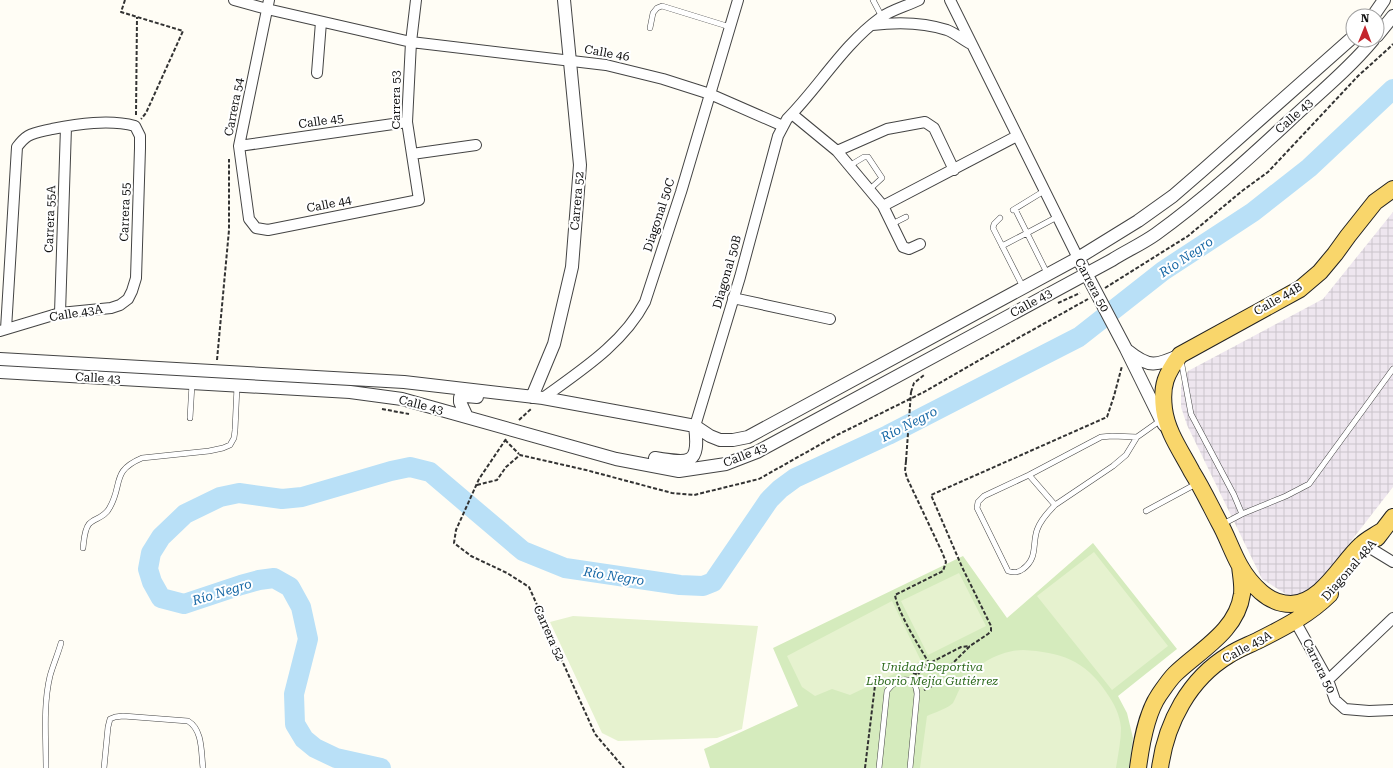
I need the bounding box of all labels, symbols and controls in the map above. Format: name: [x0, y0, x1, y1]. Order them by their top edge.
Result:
north arrow: [1345, 8, 1385, 48]
text: N: [1361, 12, 1370, 25]
street label: Calle 46: [583, 42, 631, 64]
street label: Carrera 53: [389, 70, 403, 130]
street label: Carrera 54: [221, 76, 247, 137]
street label: Calle 43: [1272, 95, 1316, 136]
street label: Calle 45: [297, 111, 345, 131]
street label: Carrera 52: [567, 171, 587, 231]
street label: Diagonal 50C: [641, 176, 678, 254]
street label: Carrera 55: [117, 182, 133, 242]
street label: Carrera 55A: [42, 184, 58, 253]
street label: Calle 44: [305, 193, 353, 215]
street label: Diagonal 50B: [710, 234, 744, 310]
water label: Río Negro: [1156, 234, 1216, 281]
street label: Carrera 50: [1072, 256, 1112, 315]
street label: Calle 44B: [1251, 280, 1305, 318]
street label: Calle 43: [1008, 286, 1055, 320]
street label: Calle 43A: [48, 302, 104, 324]
street label: Calle 43: [75, 370, 121, 386]
street label: Calle 43: [397, 393, 445, 417]
water label: Río Negro: [877, 403, 940, 445]
street label: Calle 43: [721, 440, 769, 470]
street label: Diagonal 48A: [1319, 536, 1380, 603]
water label: Río Negro: [582, 564, 645, 588]
water label: Río Negro: [190, 576, 253, 608]
street label: Carrera 52: [531, 603, 568, 663]
street label: Calle 43A: [1220, 628, 1275, 666]
street label: Carrera 50: [1300, 636, 1338, 696]
park label: Unidad Deportiva Liborio Mejía Gutiérrez: [865, 660, 998, 688]

